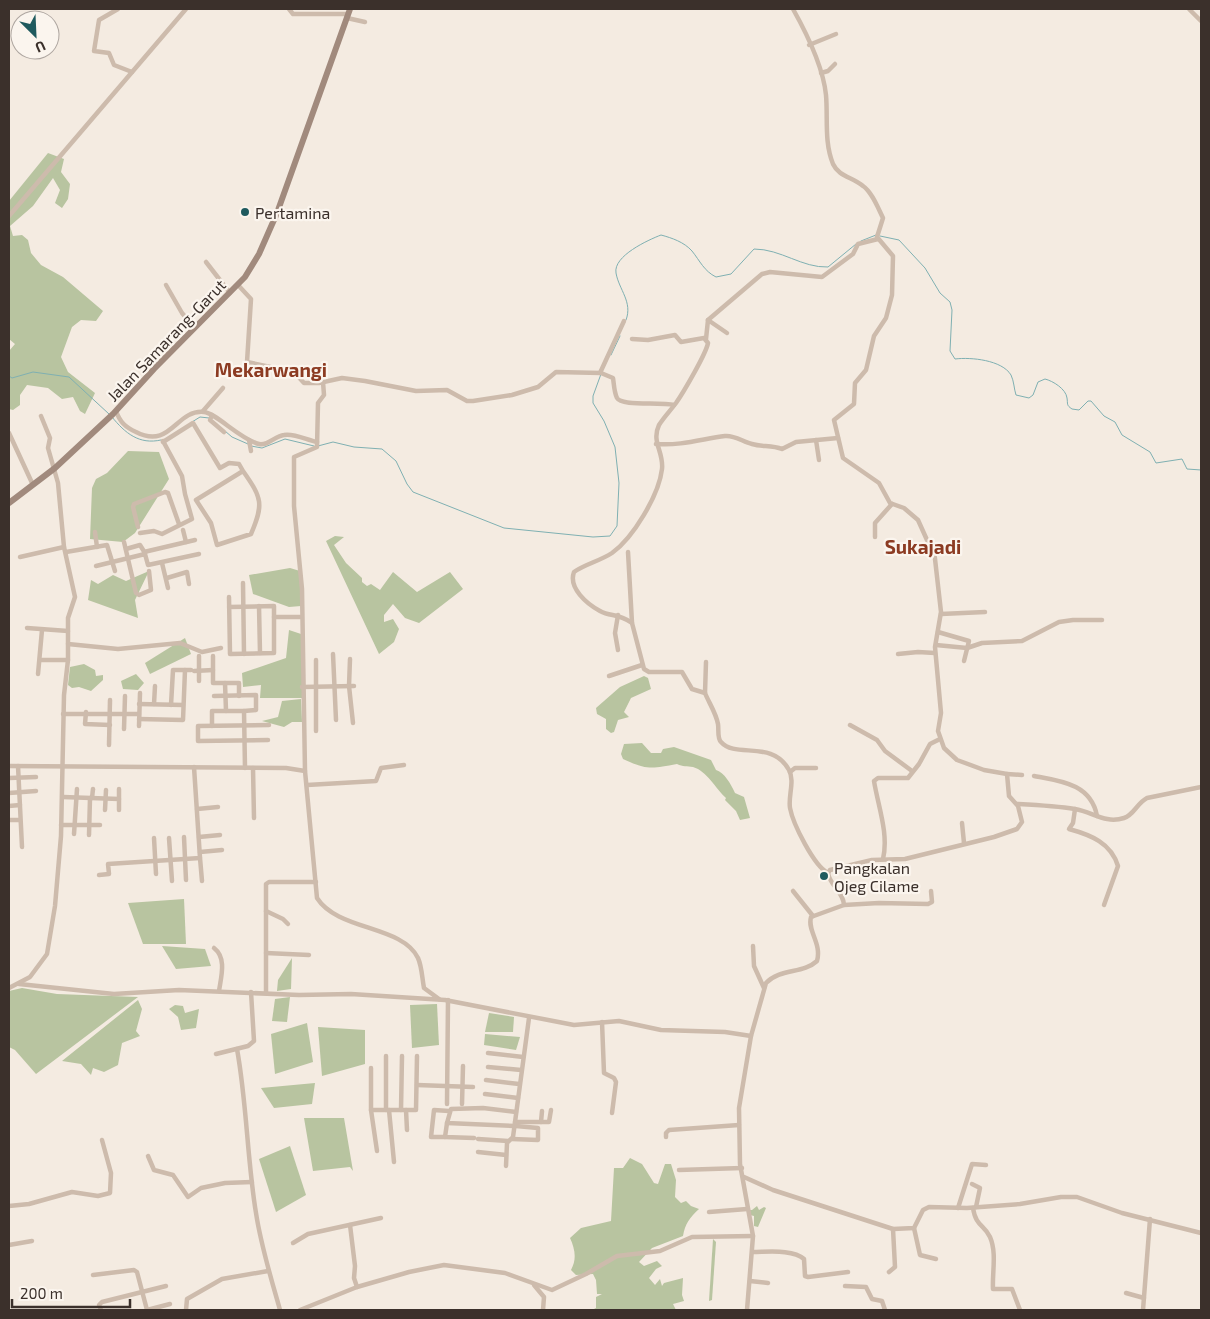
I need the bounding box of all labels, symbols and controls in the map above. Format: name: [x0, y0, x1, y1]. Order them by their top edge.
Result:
north arrow: [10, 10, 60, 60]
text: U: [33, 38, 48, 57]
place label: Pertamina: [255, 203, 330, 222]
marker: Pertamina: [239, 206, 251, 218]
street label: Jalan Samarang-Garut: [103, 275, 229, 405]
district label: Mekarwangi: [215, 358, 327, 381]
district label: Sukajadi: [885, 535, 961, 558]
place label: Pangkalan Ojeg Cilame: [834, 858, 919, 896]
marker: Pangkalan Ojeg Cilame: [818, 870, 830, 882]
scale bar: [12, 1276, 130, 1308]
text: 200 m: [20, 1284, 63, 1302]

